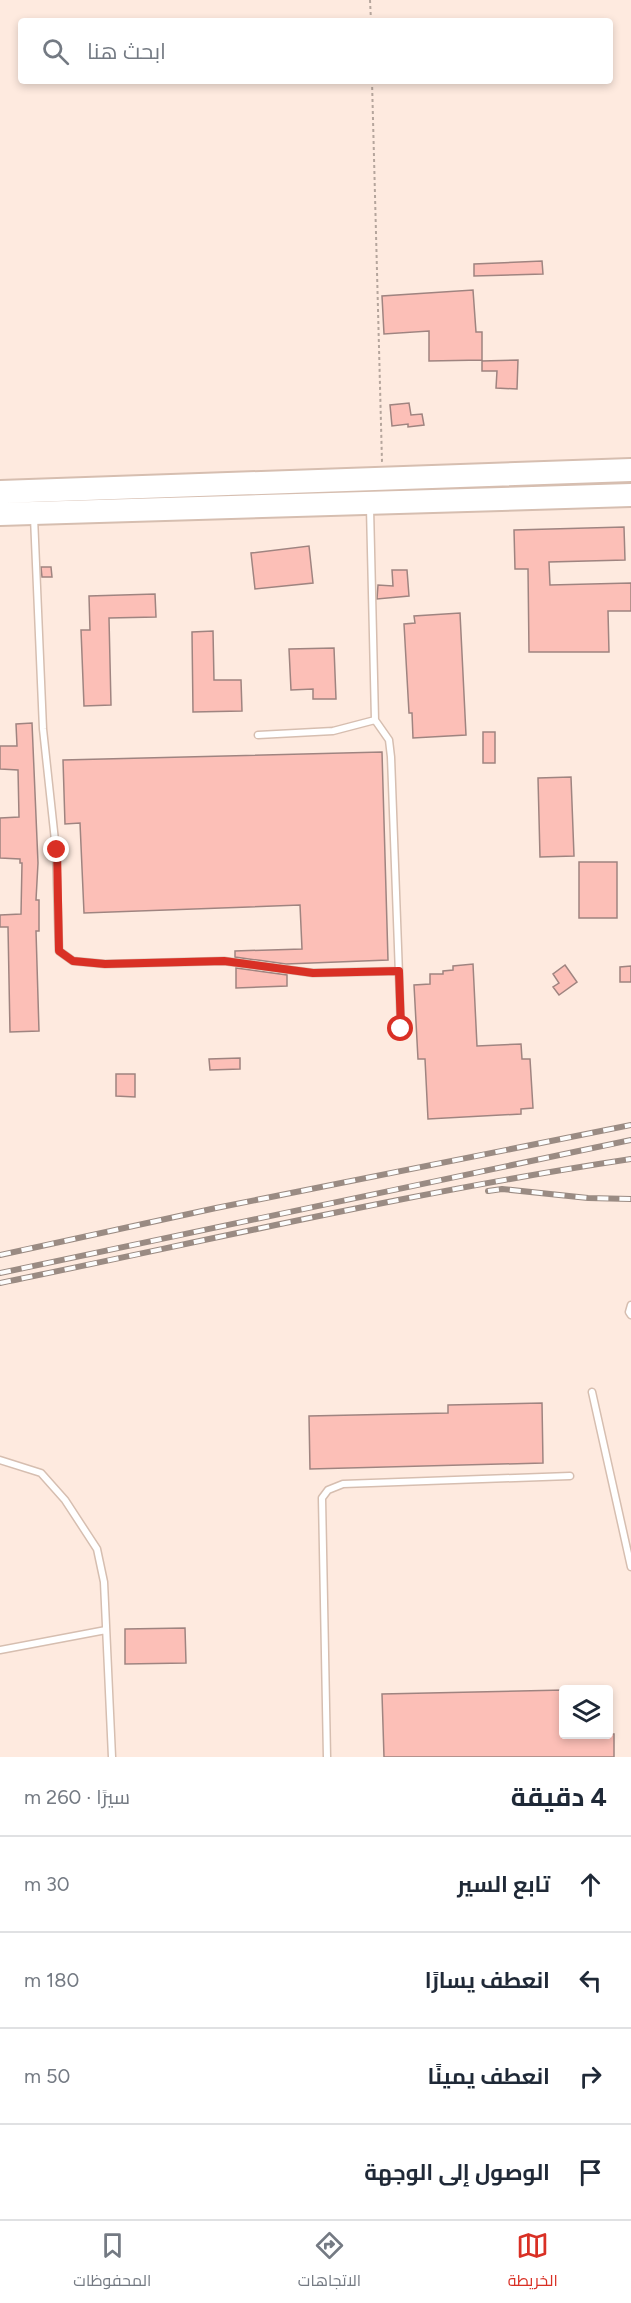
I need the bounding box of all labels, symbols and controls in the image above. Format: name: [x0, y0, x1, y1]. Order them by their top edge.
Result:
search box: [18, 18, 613, 84]
icon: search: [39, 35, 72, 68]
text: ابحث هنا: [87, 38, 166, 65]
route end: [43, 836, 69, 862]
route start: [387, 1015, 413, 1041]
map controls: [559, 1685, 613, 1739]
button: layers: [559, 1685, 613, 1739]
text: 4 دقيقة: [511, 1781, 607, 1813]
text: سيرًا · 260 m: [24, 1785, 130, 1809]
icon: ahead: [574, 1868, 607, 1901]
text: تابع السير: [457, 1871, 550, 1898]
text: 30 m: [24, 1872, 70, 1896]
icon: left: [574, 1964, 607, 1997]
text: انعطف يسارًا: [425, 1967, 550, 1994]
text: 180 m: [24, 1968, 79, 1992]
icon: right: [574, 2060, 607, 2093]
text: انعطف يمينًا: [427, 2063, 550, 2090]
text: 50 m: [24, 2064, 70, 2088]
icon: arrive: [574, 2156, 607, 2189]
text: الوصول إلى الوجهة: [364, 2159, 550, 2186]
tab: المحفوظات: [73, 2229, 151, 2295]
tab: الاتجاهات: [298, 2229, 361, 2295]
tab: الخريطة: [508, 2229, 558, 2295]

